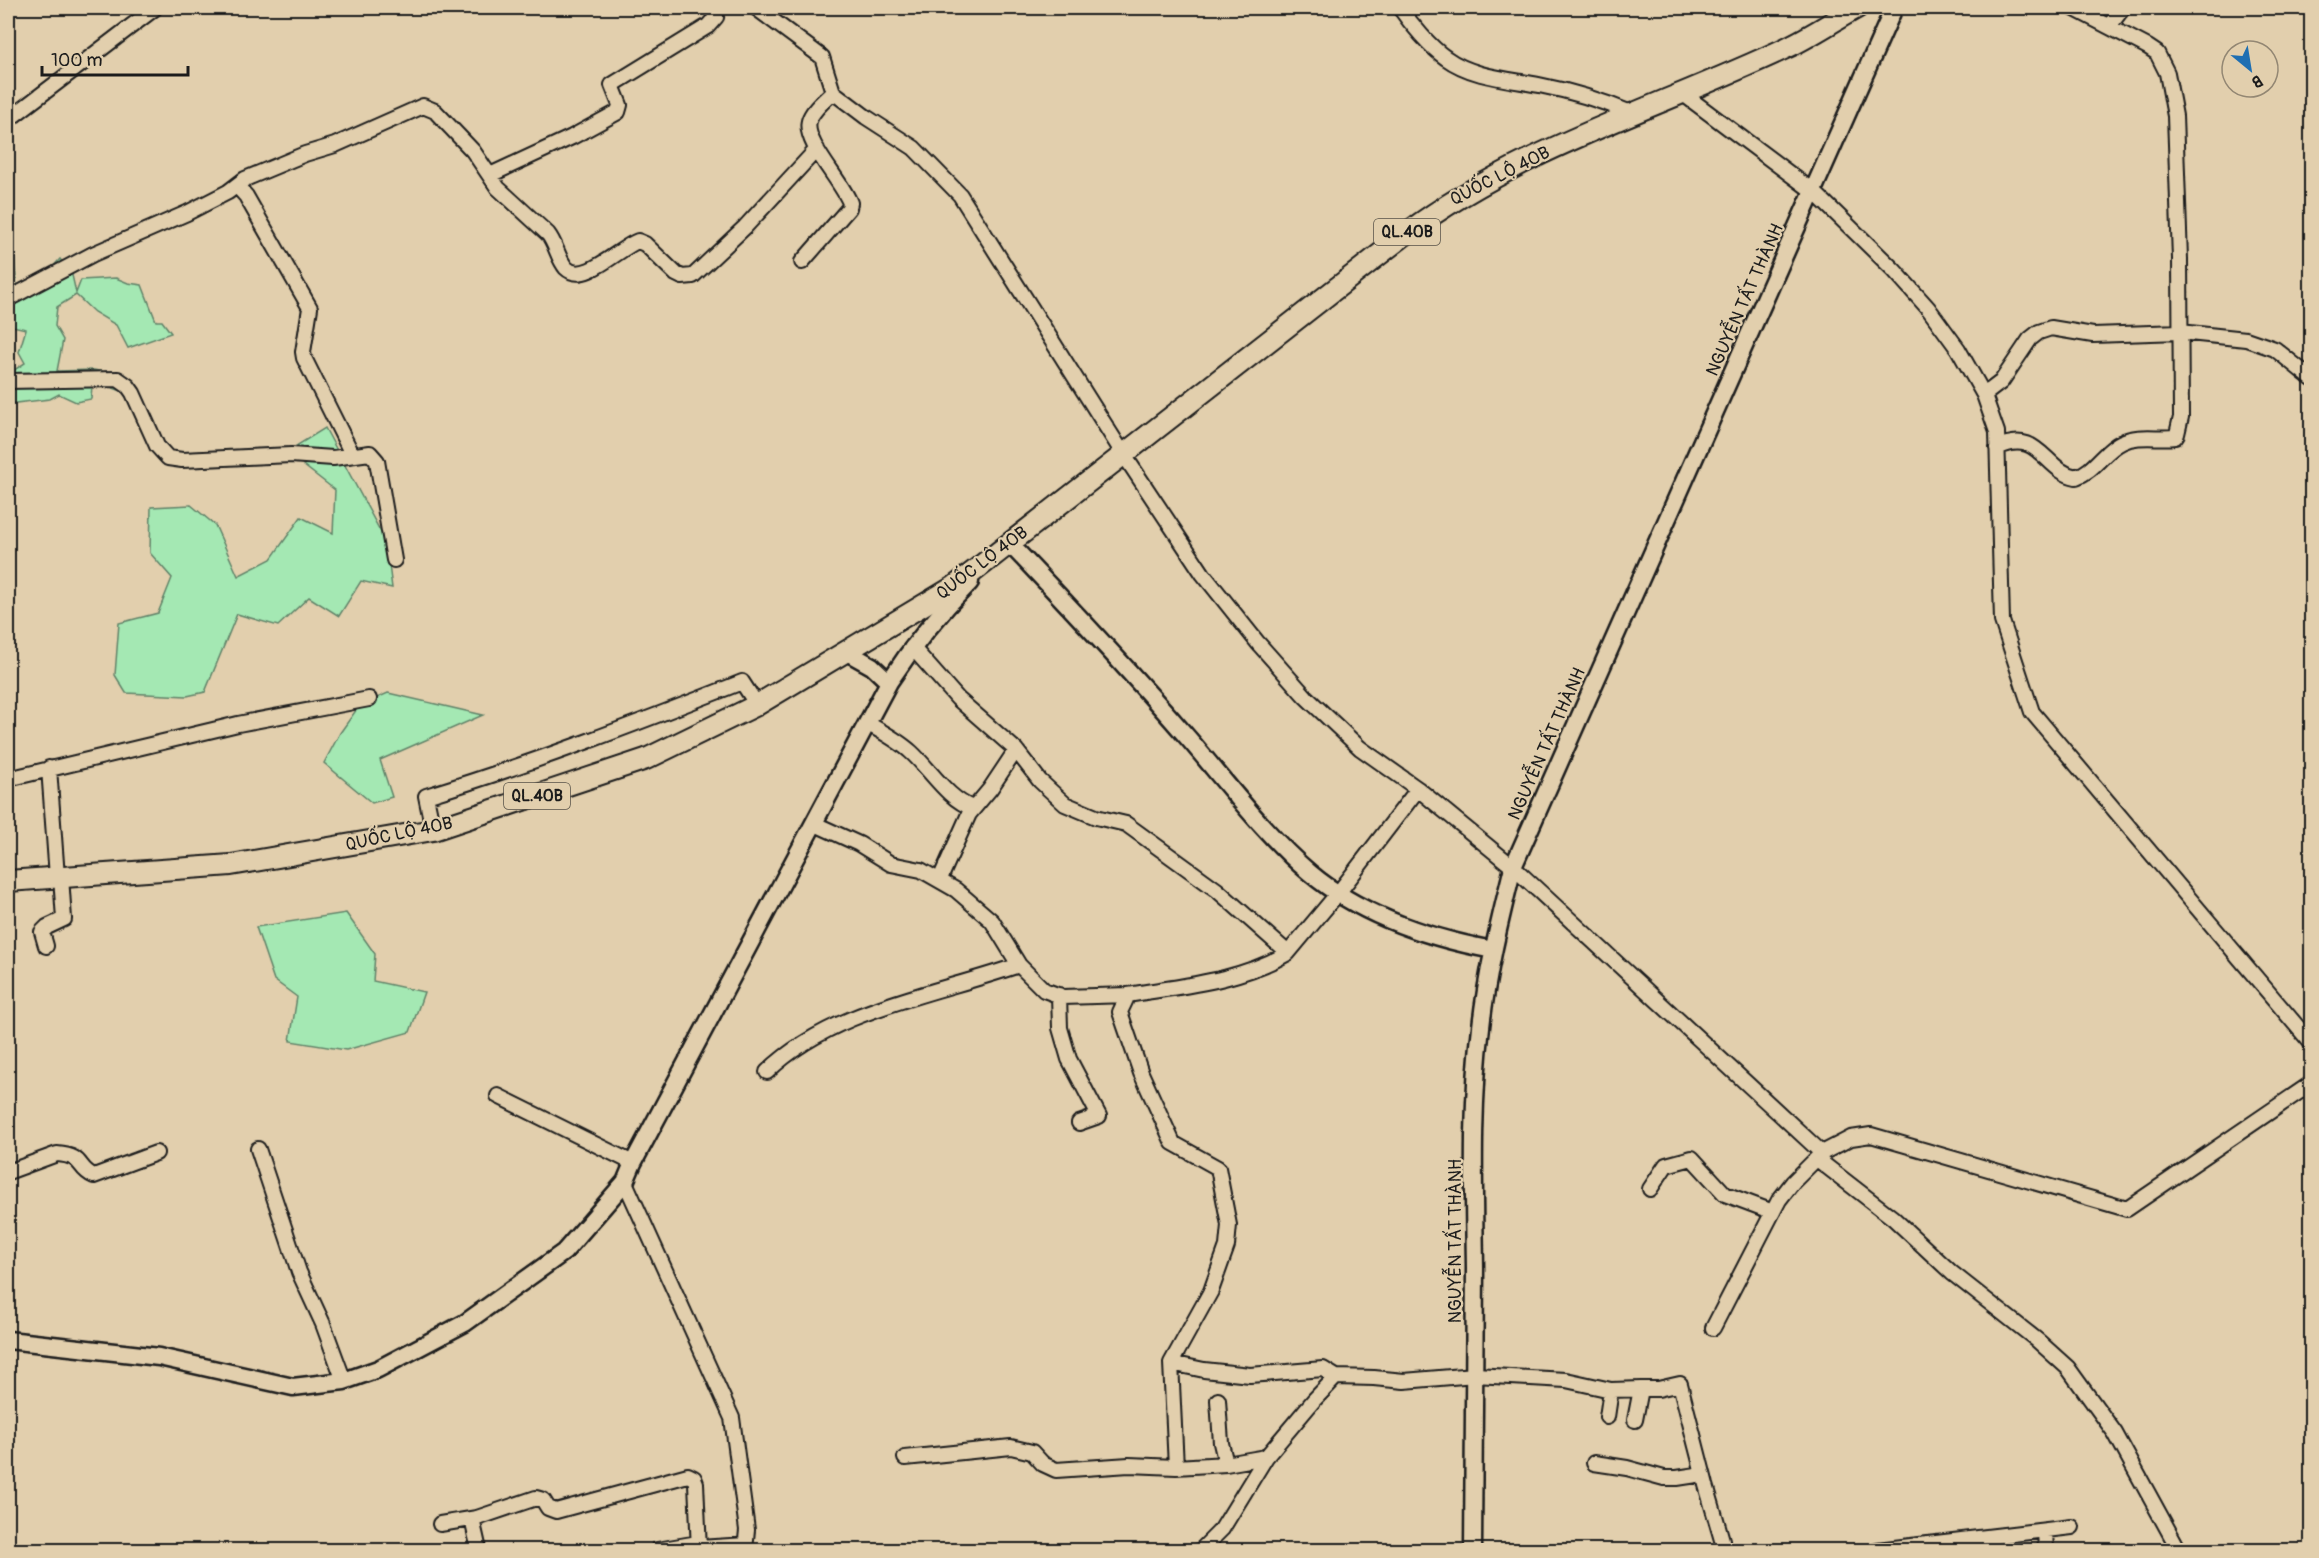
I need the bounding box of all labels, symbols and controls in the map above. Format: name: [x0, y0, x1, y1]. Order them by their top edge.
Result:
scale bar: [42, 39, 188, 77]
north arrow: [2220, 39, 2280, 99]
text: 100 m: [51, 49, 103, 72]
text: B: [2248, 70, 2266, 92]
street label: QUỐC LỘ 40B: [1445, 138, 1554, 211]
road number: QL.40B: [1374, 219, 1440, 245]
street label: NGUYỄN TẤT THÀNH: [1698, 219, 1789, 380]
street label: QUỐC LỘ 40B: [930, 519, 1033, 605]
street label: NGUYỄN TẤT THÀNH: [1500, 663, 1591, 824]
road number: QL.40B: [504, 783, 570, 809]
street label: QUỐC LỘ 40B: [343, 808, 455, 857]
street label: NGUYỄN TẤT THÀNH: [1441, 1159, 1467, 1323]

